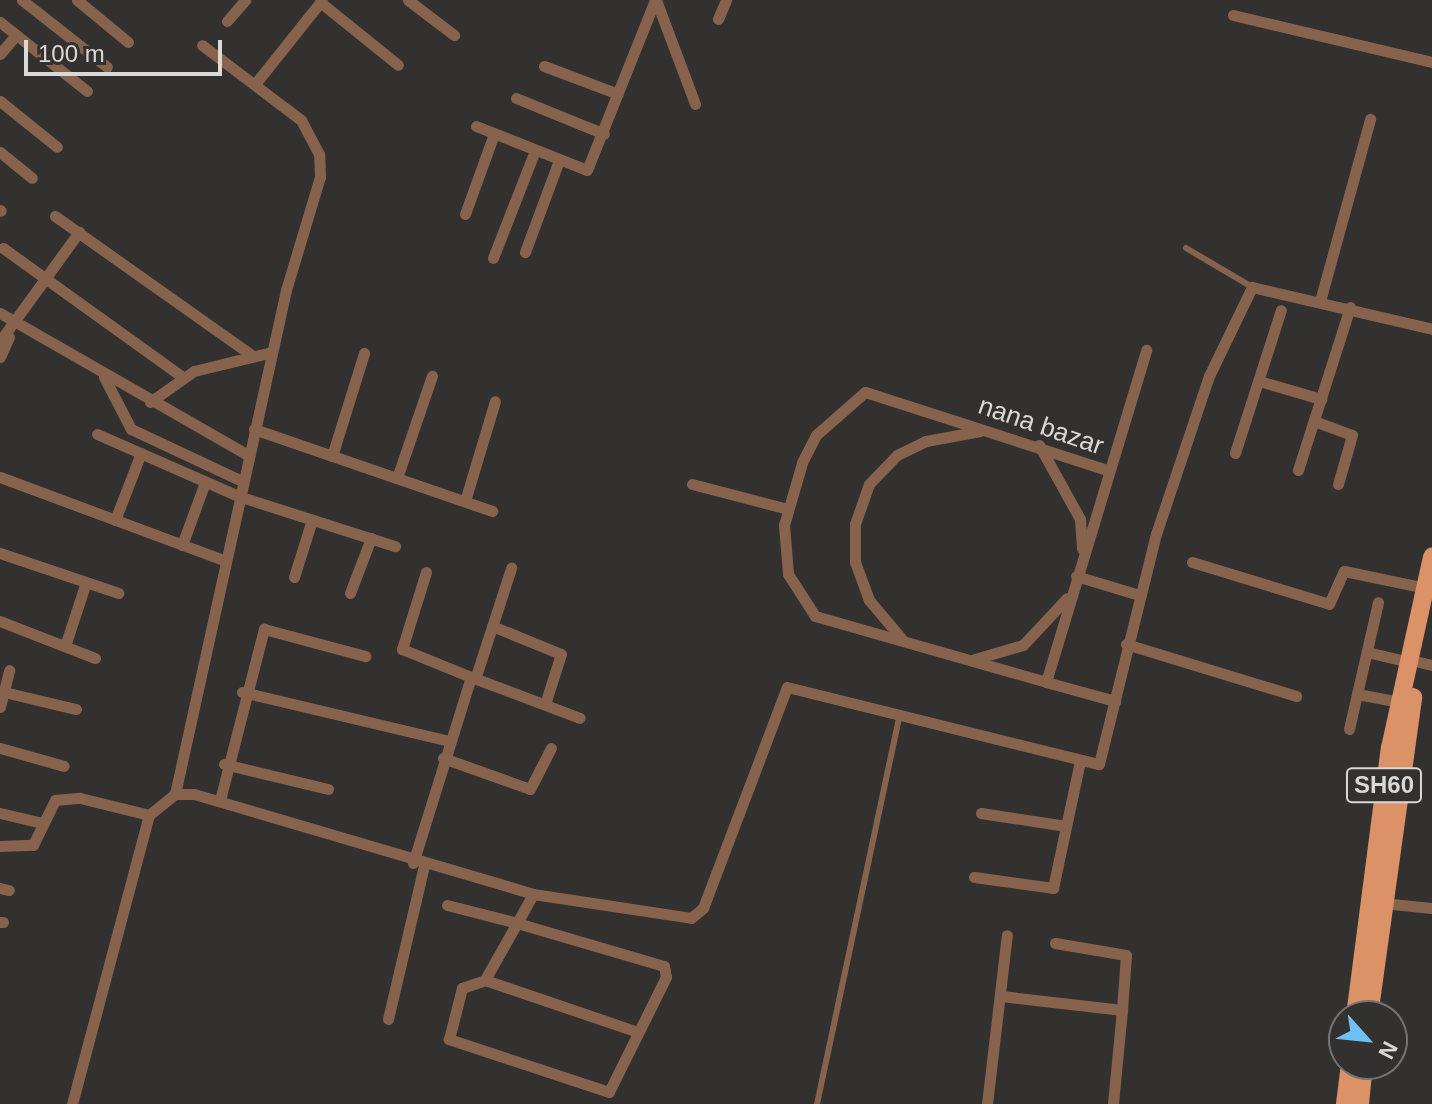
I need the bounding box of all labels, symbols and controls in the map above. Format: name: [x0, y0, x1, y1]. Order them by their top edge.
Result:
scale bar: [28, 24, 226, 74]
text: 100 m: [38, 40, 105, 67]
street label: nana bazar: [974, 390, 1108, 462]
road number: SH60: [1344, 765, 1424, 805]
north arrow: [1328, 1000, 1408, 1080]
text: N: [1373, 1037, 1403, 1063]

